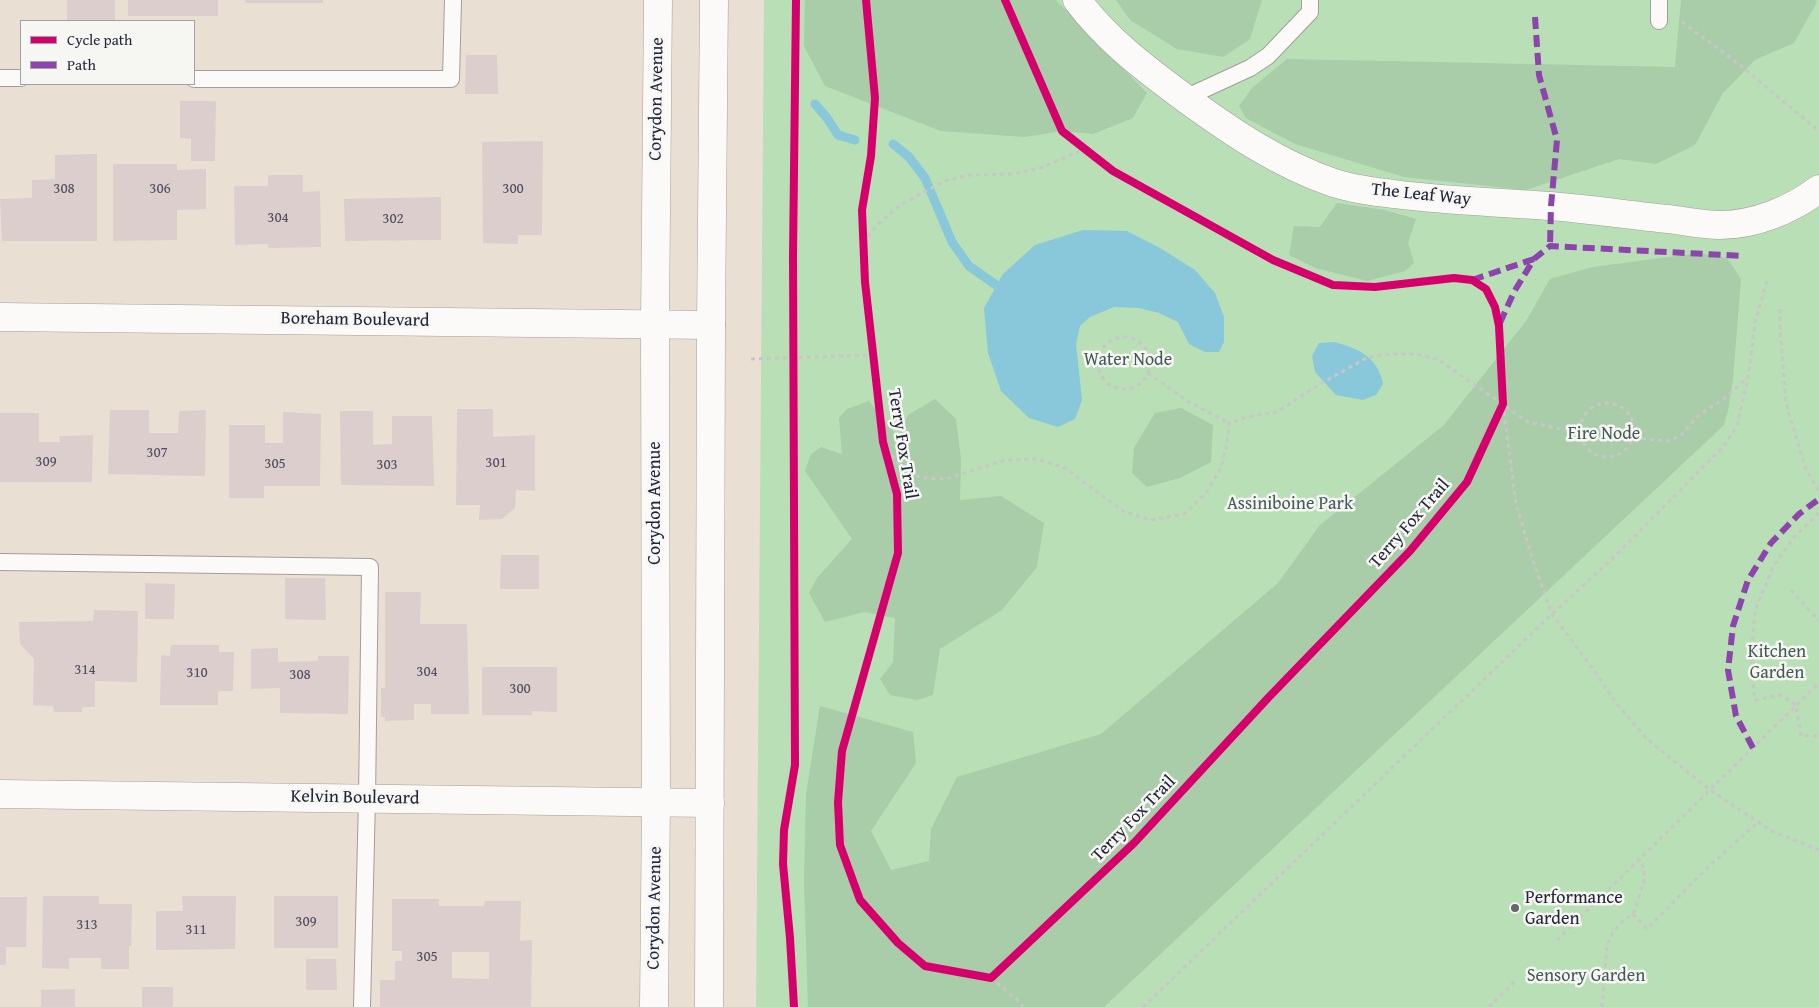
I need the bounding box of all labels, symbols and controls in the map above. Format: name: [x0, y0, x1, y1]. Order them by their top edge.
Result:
legend: [20, 20, 195, 85]
text: Cycle path: [67, 29, 133, 50]
street label: Corydon Avenue: [645, 37, 669, 161]
text: Path: [67, 54, 96, 75]
street label: The Leaf Way: [1370, 179, 1472, 211]
house number: 308: [53, 180, 75, 198]
house number: 306: [149, 180, 171, 198]
house number: 300: [502, 180, 524, 198]
house number: 304: [267, 209, 289, 227]
house number: 302: [382, 210, 404, 228]
street label: Boreham Boulevard: [280, 308, 430, 332]
park label: Water Node: [1084, 349, 1172, 371]
street label: Terry Fox Trail: [883, 387, 921, 501]
park label: Fire Node: [1568, 423, 1640, 445]
street label: Corydon Avenue: [644, 441, 666, 565]
house number: 307: [146, 444, 168, 462]
house number: 309: [35, 453, 57, 471]
house number: 301: [485, 454, 507, 472]
house number: 305: [264, 455, 286, 473]
house number: 303: [376, 456, 398, 474]
street label: Terry Fox Trail: [1365, 475, 1455, 573]
park label: Assiniboine Park: [1227, 493, 1353, 515]
park label: Kitchen Garden: [1748, 641, 1806, 684]
house number: 314: [74, 661, 96, 679]
house number: 304: [416, 663, 438, 681]
house number: 310: [186, 664, 208, 682]
house number: 308: [289, 666, 311, 684]
house number: 300: [509, 680, 531, 698]
street label: Terry Fox Trail: [1087, 771, 1181, 867]
street label: Kelvin Boulevard: [290, 786, 420, 810]
street label: Corydon Avenue: [643, 846, 667, 970]
place label: Performance Garden: [1525, 887, 1623, 930]
marker: Performance Garden: [1509, 902, 1521, 914]
house number: 309: [295, 913, 317, 931]
house number: 313: [76, 916, 98, 934]
house number: 311: [185, 921, 207, 939]
house number: 305: [416, 948, 438, 966]
park label: Sensory Garden: [1527, 965, 1645, 987]

